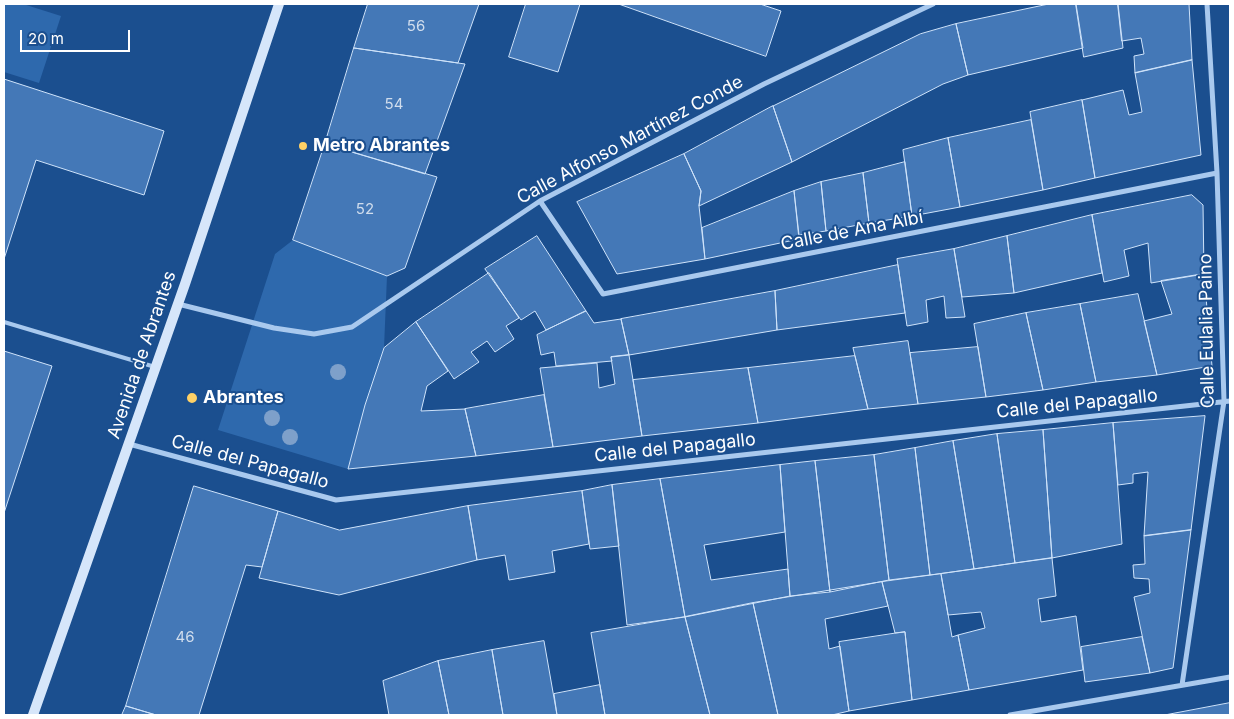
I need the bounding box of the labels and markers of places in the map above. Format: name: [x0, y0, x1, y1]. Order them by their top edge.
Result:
place label: Metro Abrantes: [313, 135, 450, 157]
marker: Metro Abrantes: [297, 140, 309, 152]
place label: Abrantes: [203, 387, 284, 409]
marker: Abrantes: [185, 391, 199, 405]

